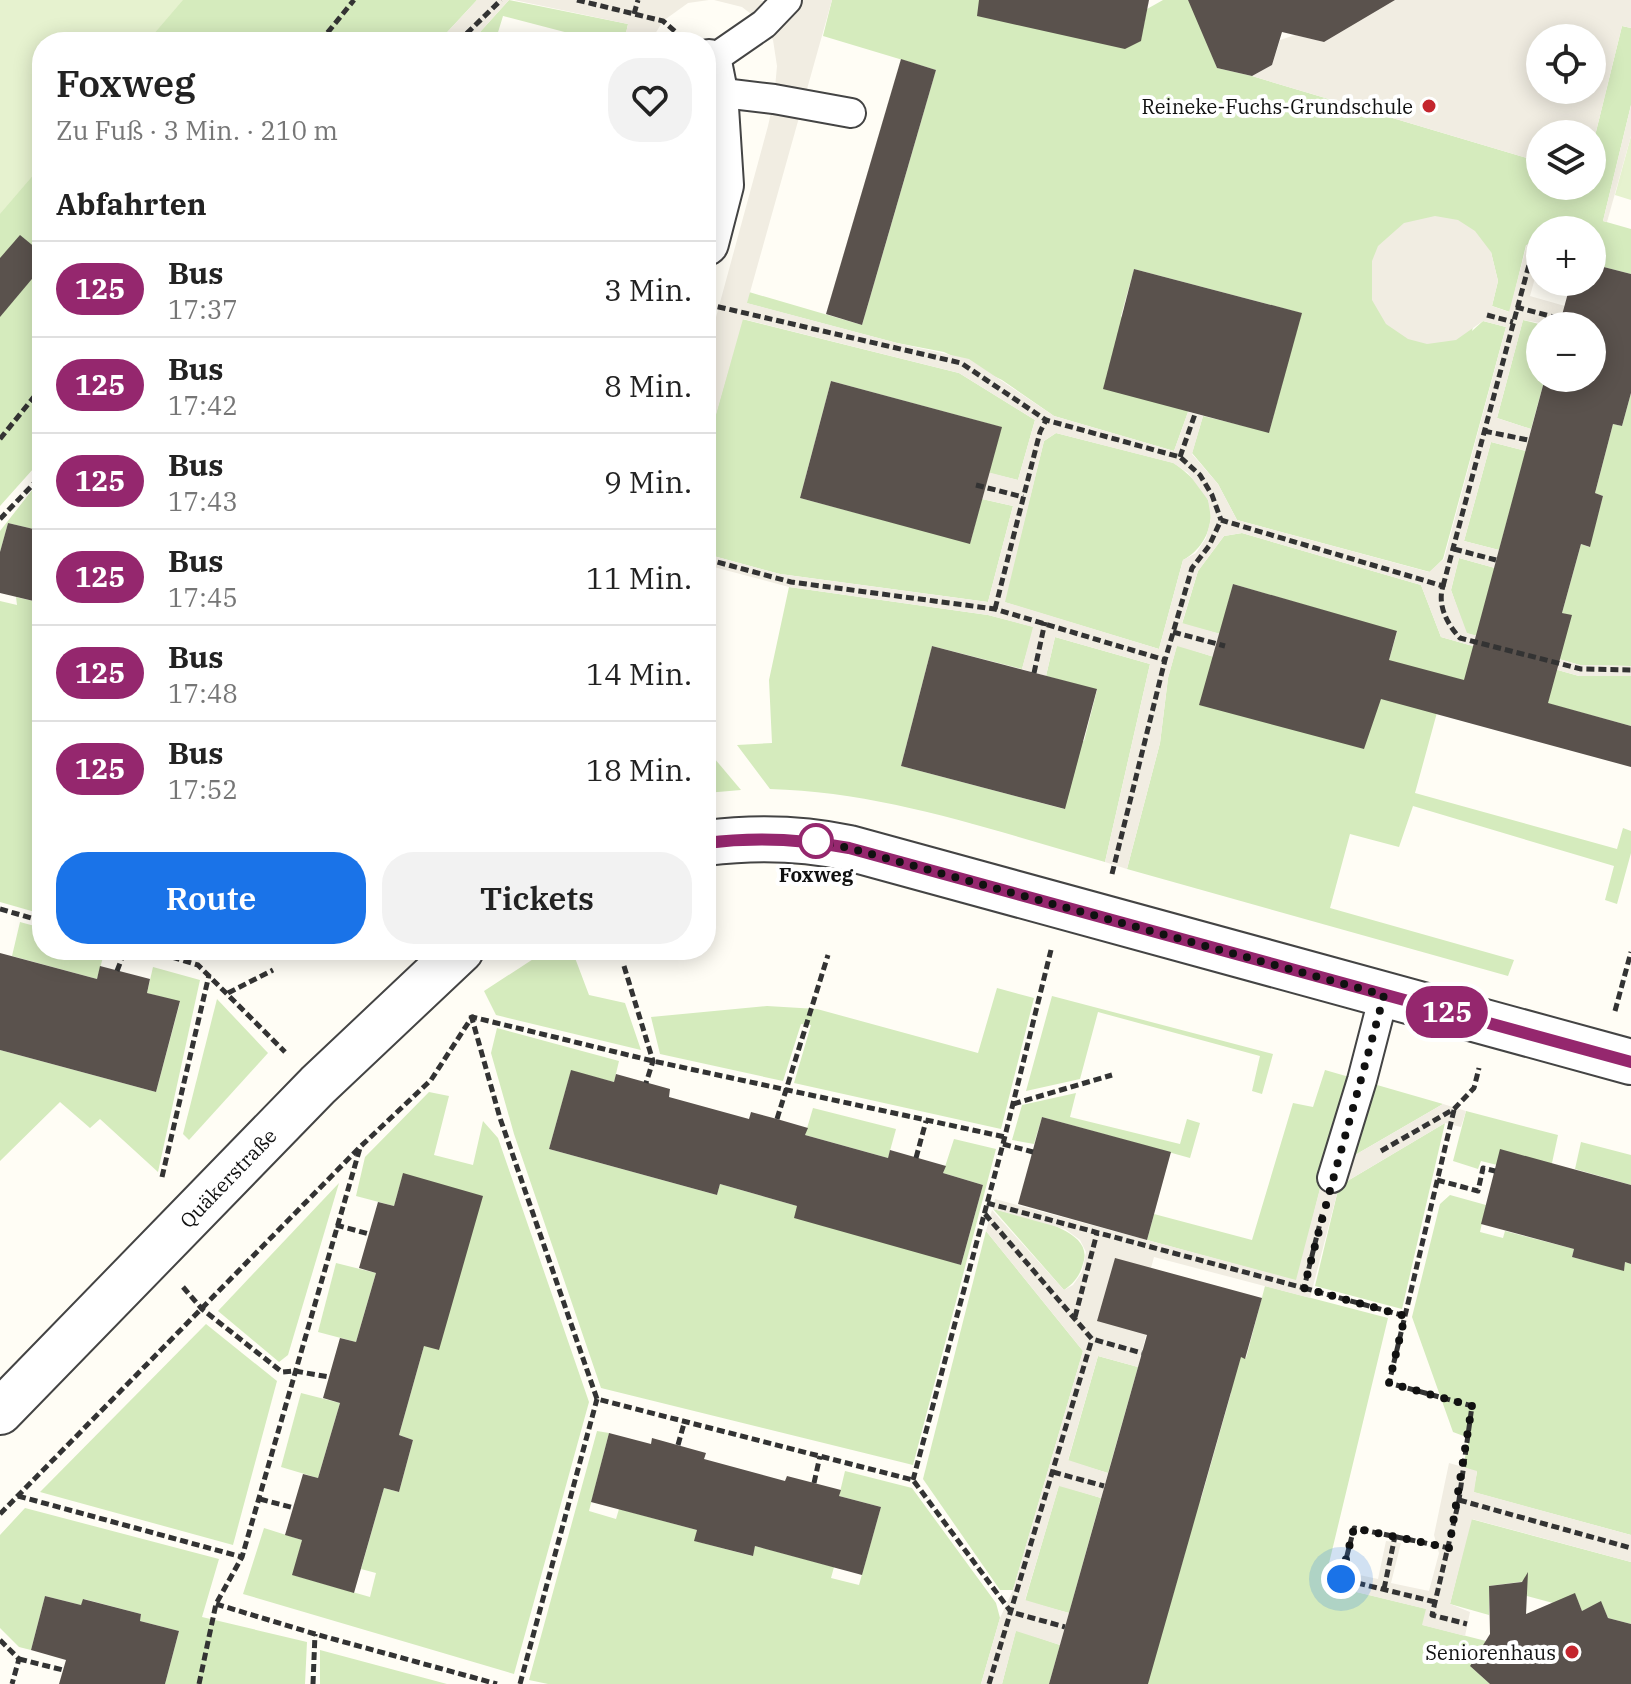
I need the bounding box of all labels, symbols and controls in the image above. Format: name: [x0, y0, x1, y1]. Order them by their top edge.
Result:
map controls: [1526, 24, 1606, 392]
button: locate: [1526, 24, 1606, 104]
text: Foxweg: [56, 58, 196, 107]
button: heart: [608, 58, 692, 142]
place label: Reineke-Fuchs-Grundschule: [1142, 93, 1413, 120]
marker: Reineke-Fuchs-Grundschule: [1420, 97, 1438, 115]
text: Zu Fuß · 3 Min. · 210 m: [56, 113, 338, 147]
button: layers: [1526, 120, 1606, 200]
text: Abfahrten: [56, 184, 207, 223]
button: +: [1526, 216, 1606, 296]
text: Bus: [168, 253, 223, 292]
text: 125: [75, 270, 125, 307]
text: 3 Min.: [604, 270, 692, 309]
text: 17:37: [168, 292, 238, 326]
button: −: [1526, 312, 1606, 392]
text: Bus: [168, 349, 223, 388]
text: 125: [75, 366, 125, 403]
text: 8 Min.: [604, 366, 692, 405]
text: 17:42: [168, 388, 238, 422]
text: Bus: [168, 445, 223, 484]
text: 125: [75, 462, 125, 499]
text: 9 Min.: [604, 462, 692, 501]
text: 17:43: [168, 484, 238, 518]
text: Bus: [168, 541, 223, 580]
text: 125: [75, 558, 125, 595]
text: 11 Min.: [586, 558, 692, 597]
text: 17:45: [168, 580, 238, 614]
text: Bus: [168, 637, 223, 676]
text: 125: [75, 654, 125, 691]
text: 14 Min.: [586, 654, 692, 693]
text: 17:48: [168, 676, 238, 710]
text: Bus: [168, 733, 223, 772]
text: 125: [75, 750, 125, 787]
text: 18 Min.: [586, 750, 692, 789]
text: 17:52: [168, 772, 238, 806]
marker: Foxweg: [799, 824, 833, 858]
button: Route: [56, 852, 366, 944]
button: Tickets: [382, 852, 692, 944]
place label: Foxweg: [779, 861, 854, 888]
line badge: 125: [1401, 986, 1493, 1038]
text: 125: [1422, 993, 1472, 1030]
street label: Quäkerstraße: [174, 1122, 282, 1234]
your location: [1321, 1559, 1361, 1599]
place label: Seniorenhaus: [1425, 1639, 1556, 1666]
marker: Seniorenhaus: [1563, 1643, 1581, 1661]

